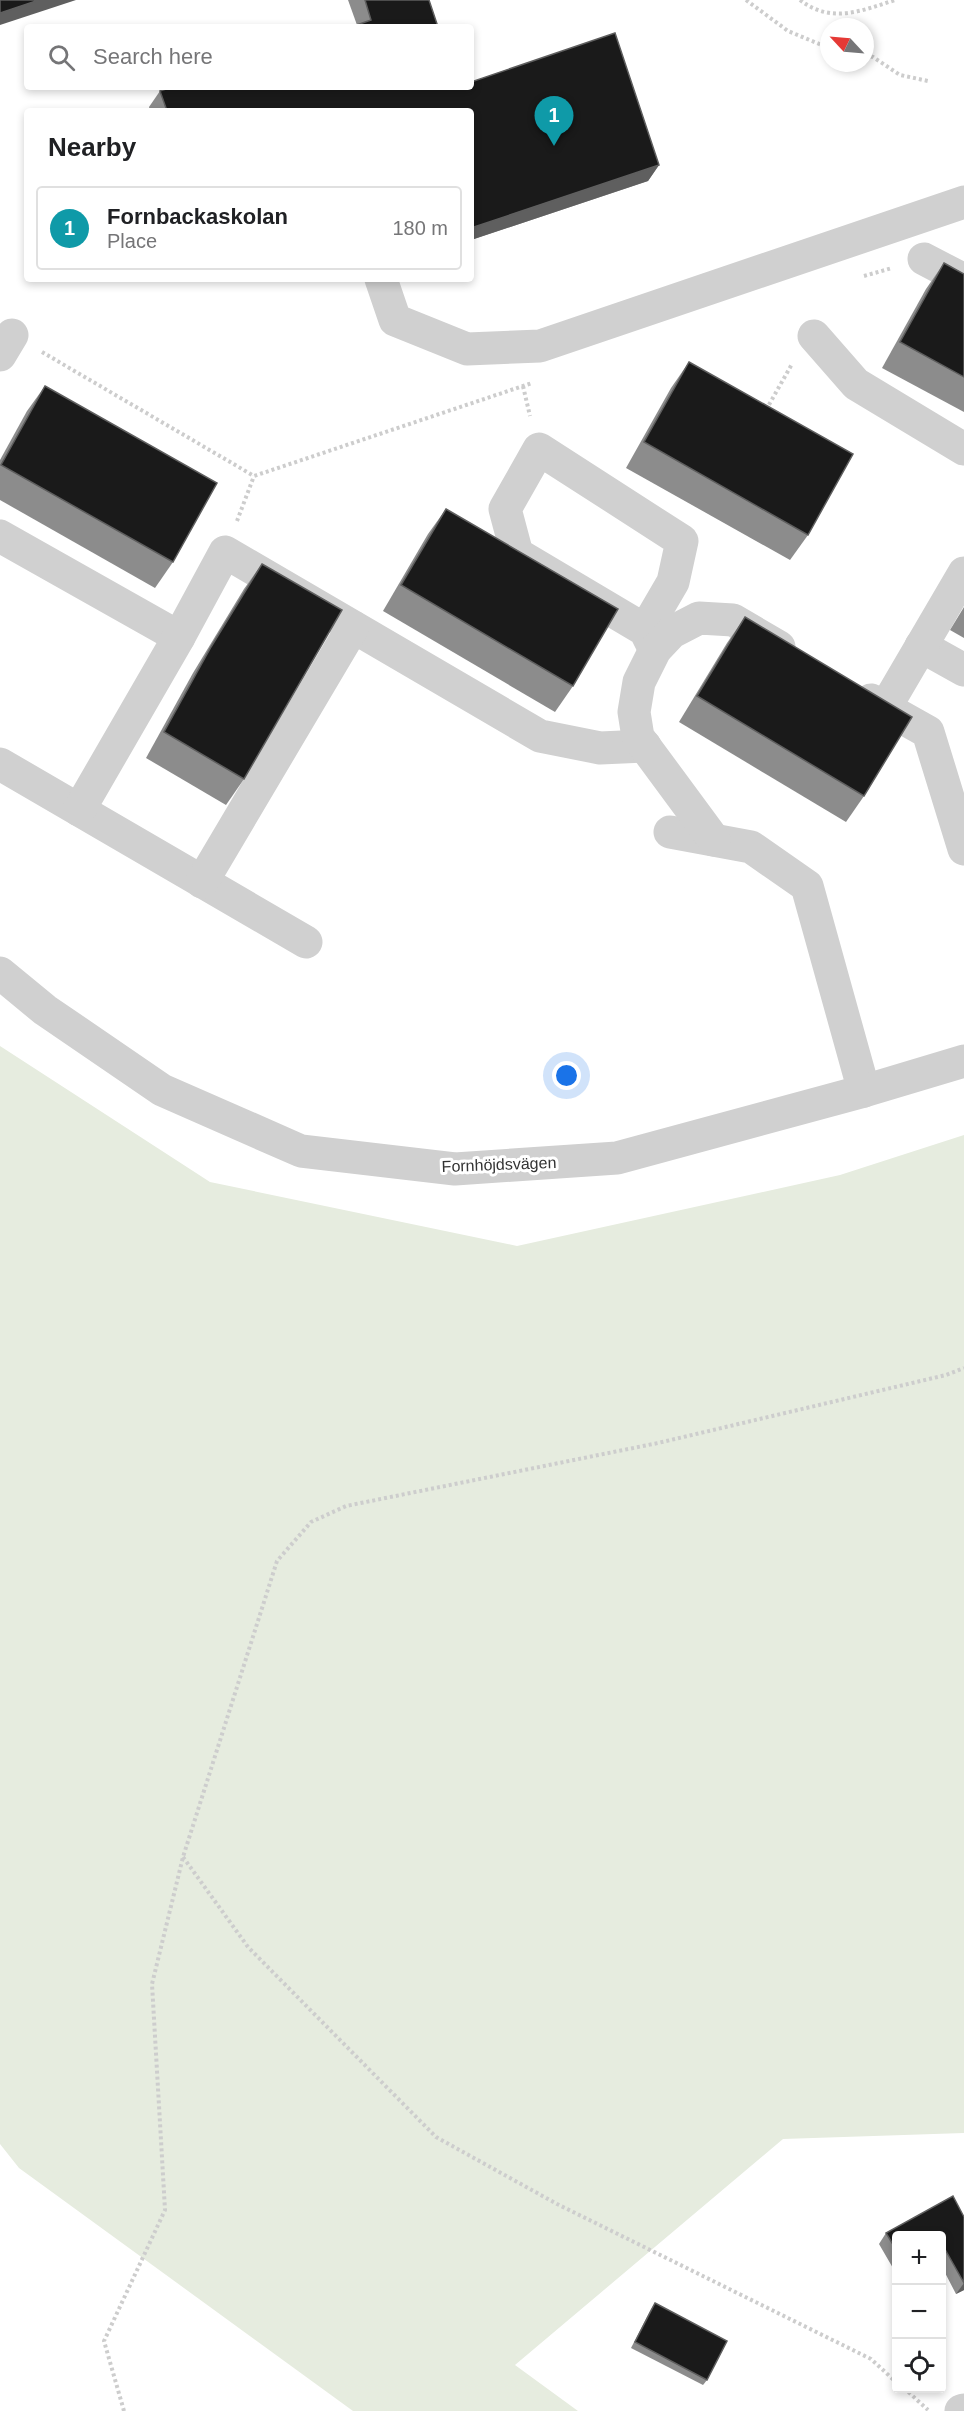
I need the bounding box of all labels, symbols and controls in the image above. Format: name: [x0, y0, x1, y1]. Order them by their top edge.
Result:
north arrow: [820, 18, 874, 72]
search box: [24, 24, 474, 90]
icon: search: [45, 41, 78, 74]
text: Search here: [93, 44, 213, 69]
pin: 1: [534, 96, 574, 146]
text: Nearby: [48, 132, 136, 162]
text: Fornbackaskolan: [107, 204, 288, 229]
text: 1: [64, 217, 75, 239]
text: 180 m: [392, 217, 448, 239]
text: Place: [107, 230, 157, 252]
your location: [552, 1061, 581, 1090]
street label: Fornhöjdsvägen: [441, 1154, 557, 1175]
map controls: [892, 2231, 946, 2393]
button: +: [892, 2231, 946, 2285]
button: −: [892, 2285, 946, 2339]
button: locate: [892, 2339, 946, 2393]

